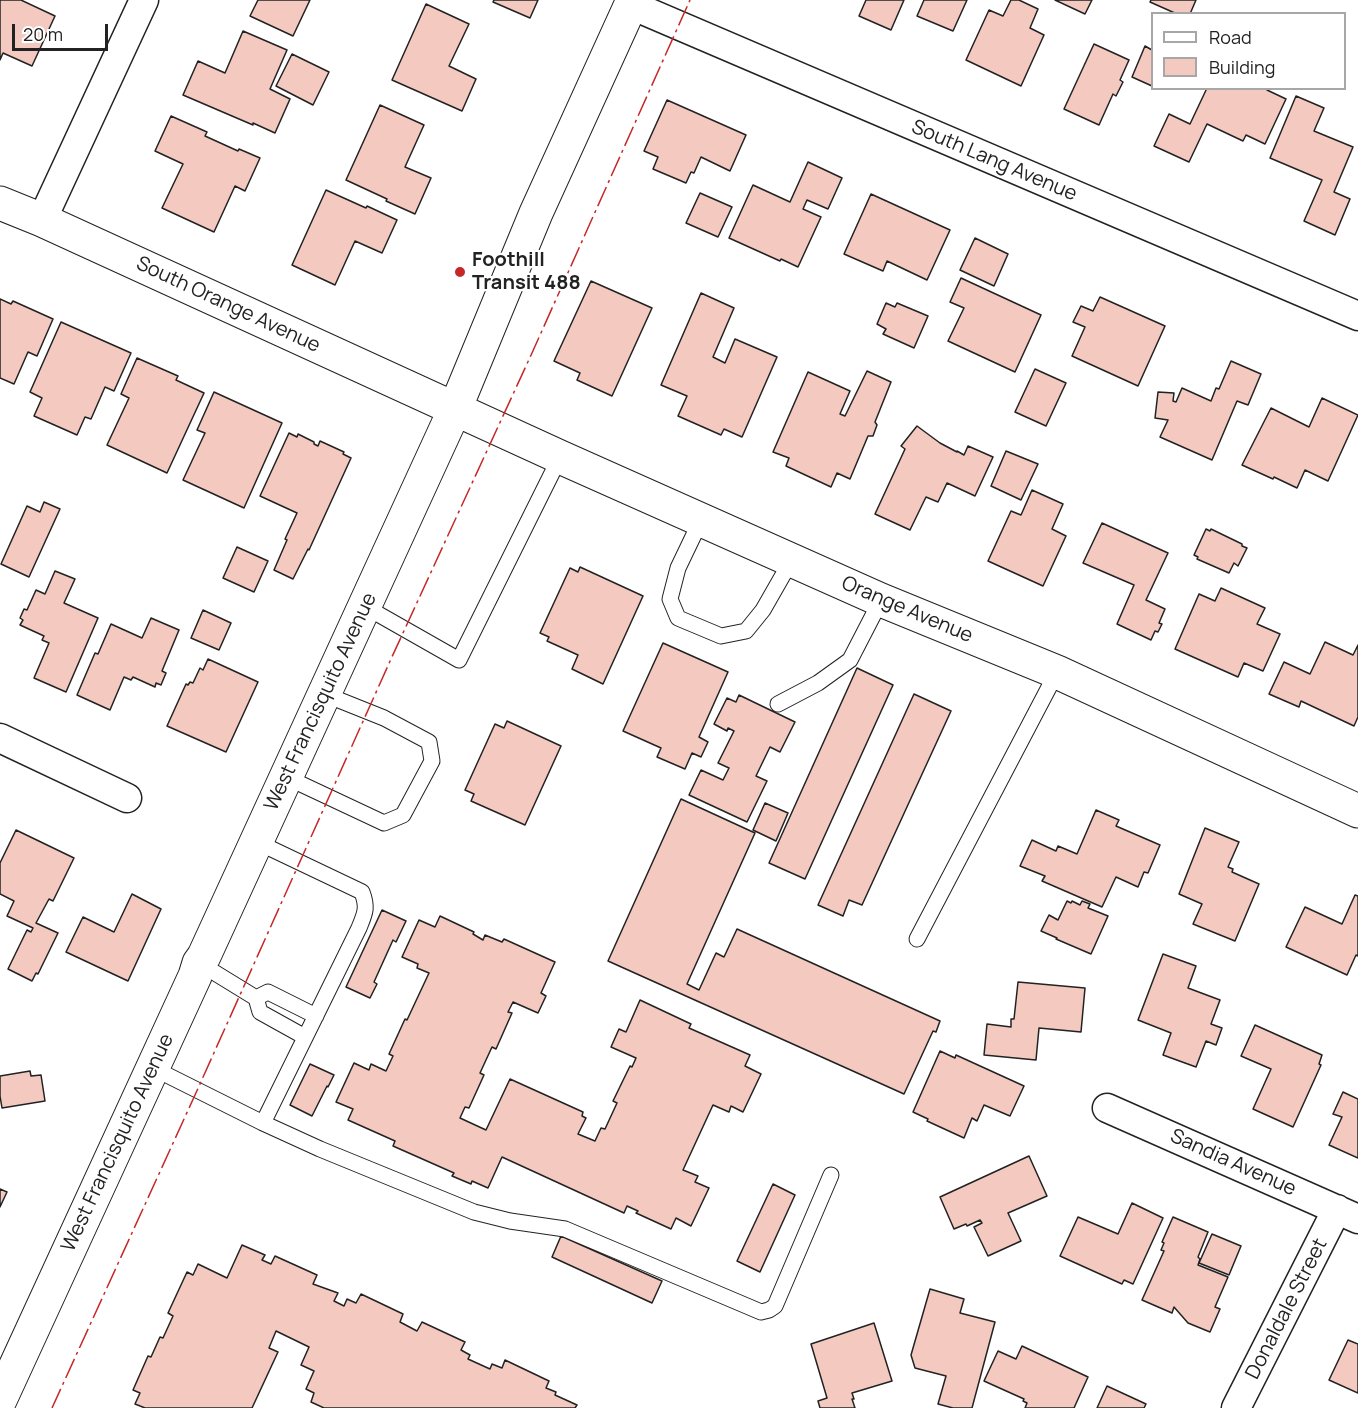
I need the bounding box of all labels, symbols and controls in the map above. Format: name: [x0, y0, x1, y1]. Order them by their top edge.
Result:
scale bar: [15, 12, 111, 50]
legend: [1151, 12, 1346, 90]
text: 20 m: [23, 22, 63, 46]
text: Road: [1209, 25, 1252, 49]
text: Building: [1209, 55, 1275, 79]
street label: South Lang Avenue: [908, 115, 1080, 207]
place label: Foothill Transit 488: [472, 248, 581, 295]
street label: South Orange Avenue: [132, 252, 324, 358]
marker: Foothill Transit 488: [453, 265, 467, 279]
street label: Orange Avenue: [838, 572, 976, 648]
street label: West Francisquito Avenue: [260, 589, 382, 815]
street label: West Francisquito Avenue: [57, 1030, 179, 1256]
street label: Sandia Avenue: [1166, 1125, 1300, 1201]
street label: Donaldale Street: [1241, 1235, 1333, 1383]

